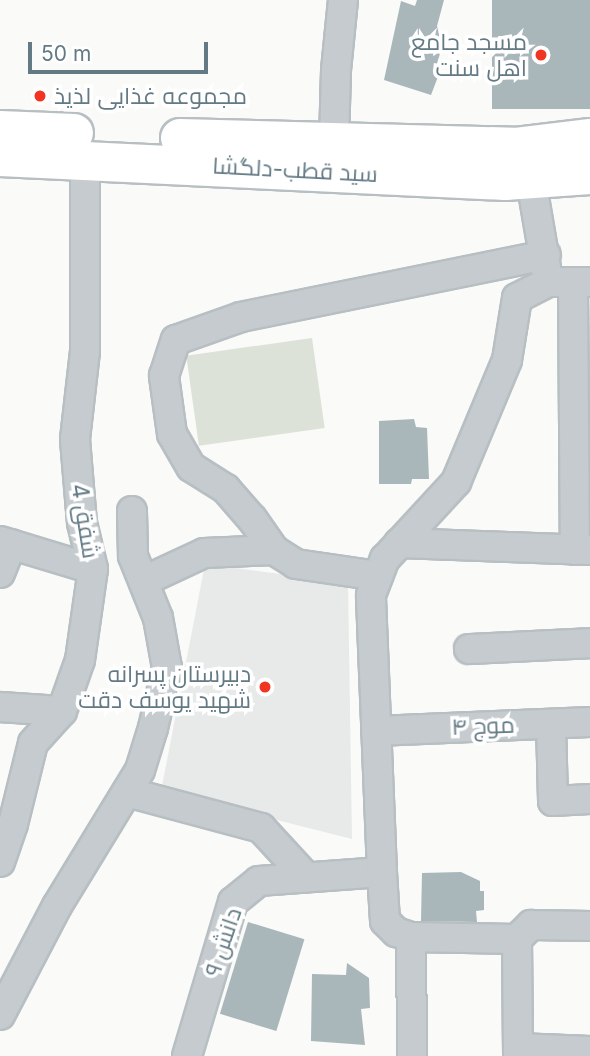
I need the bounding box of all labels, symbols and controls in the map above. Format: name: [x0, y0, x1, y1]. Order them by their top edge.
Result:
scale bar: [32, 28, 212, 72]
place label: مسجد جامع اهل سنت: [411, 28, 527, 82]
text: 50 m: [41, 41, 91, 66]
marker: مسجد جامع اهل سنت: [533, 47, 549, 63]
place label: مجموعه غذایی لذیذ: [54, 82, 247, 110]
marker: مجموعه غذایی لذیذ: [32, 88, 48, 104]
street label: سید قطب-دلگشا: [212, 152, 378, 188]
street label: شفق 4: [65, 481, 105, 561]
place label: دبیرستان پسرانه شهید یوسف دقت: [78, 660, 251, 714]
marker: دبیرستان پسرانه شهید یوسف دقت: [257, 679, 273, 695]
street label: موج ۴: [451, 711, 515, 741]
street label: دانش ۹: [198, 904, 248, 980]

